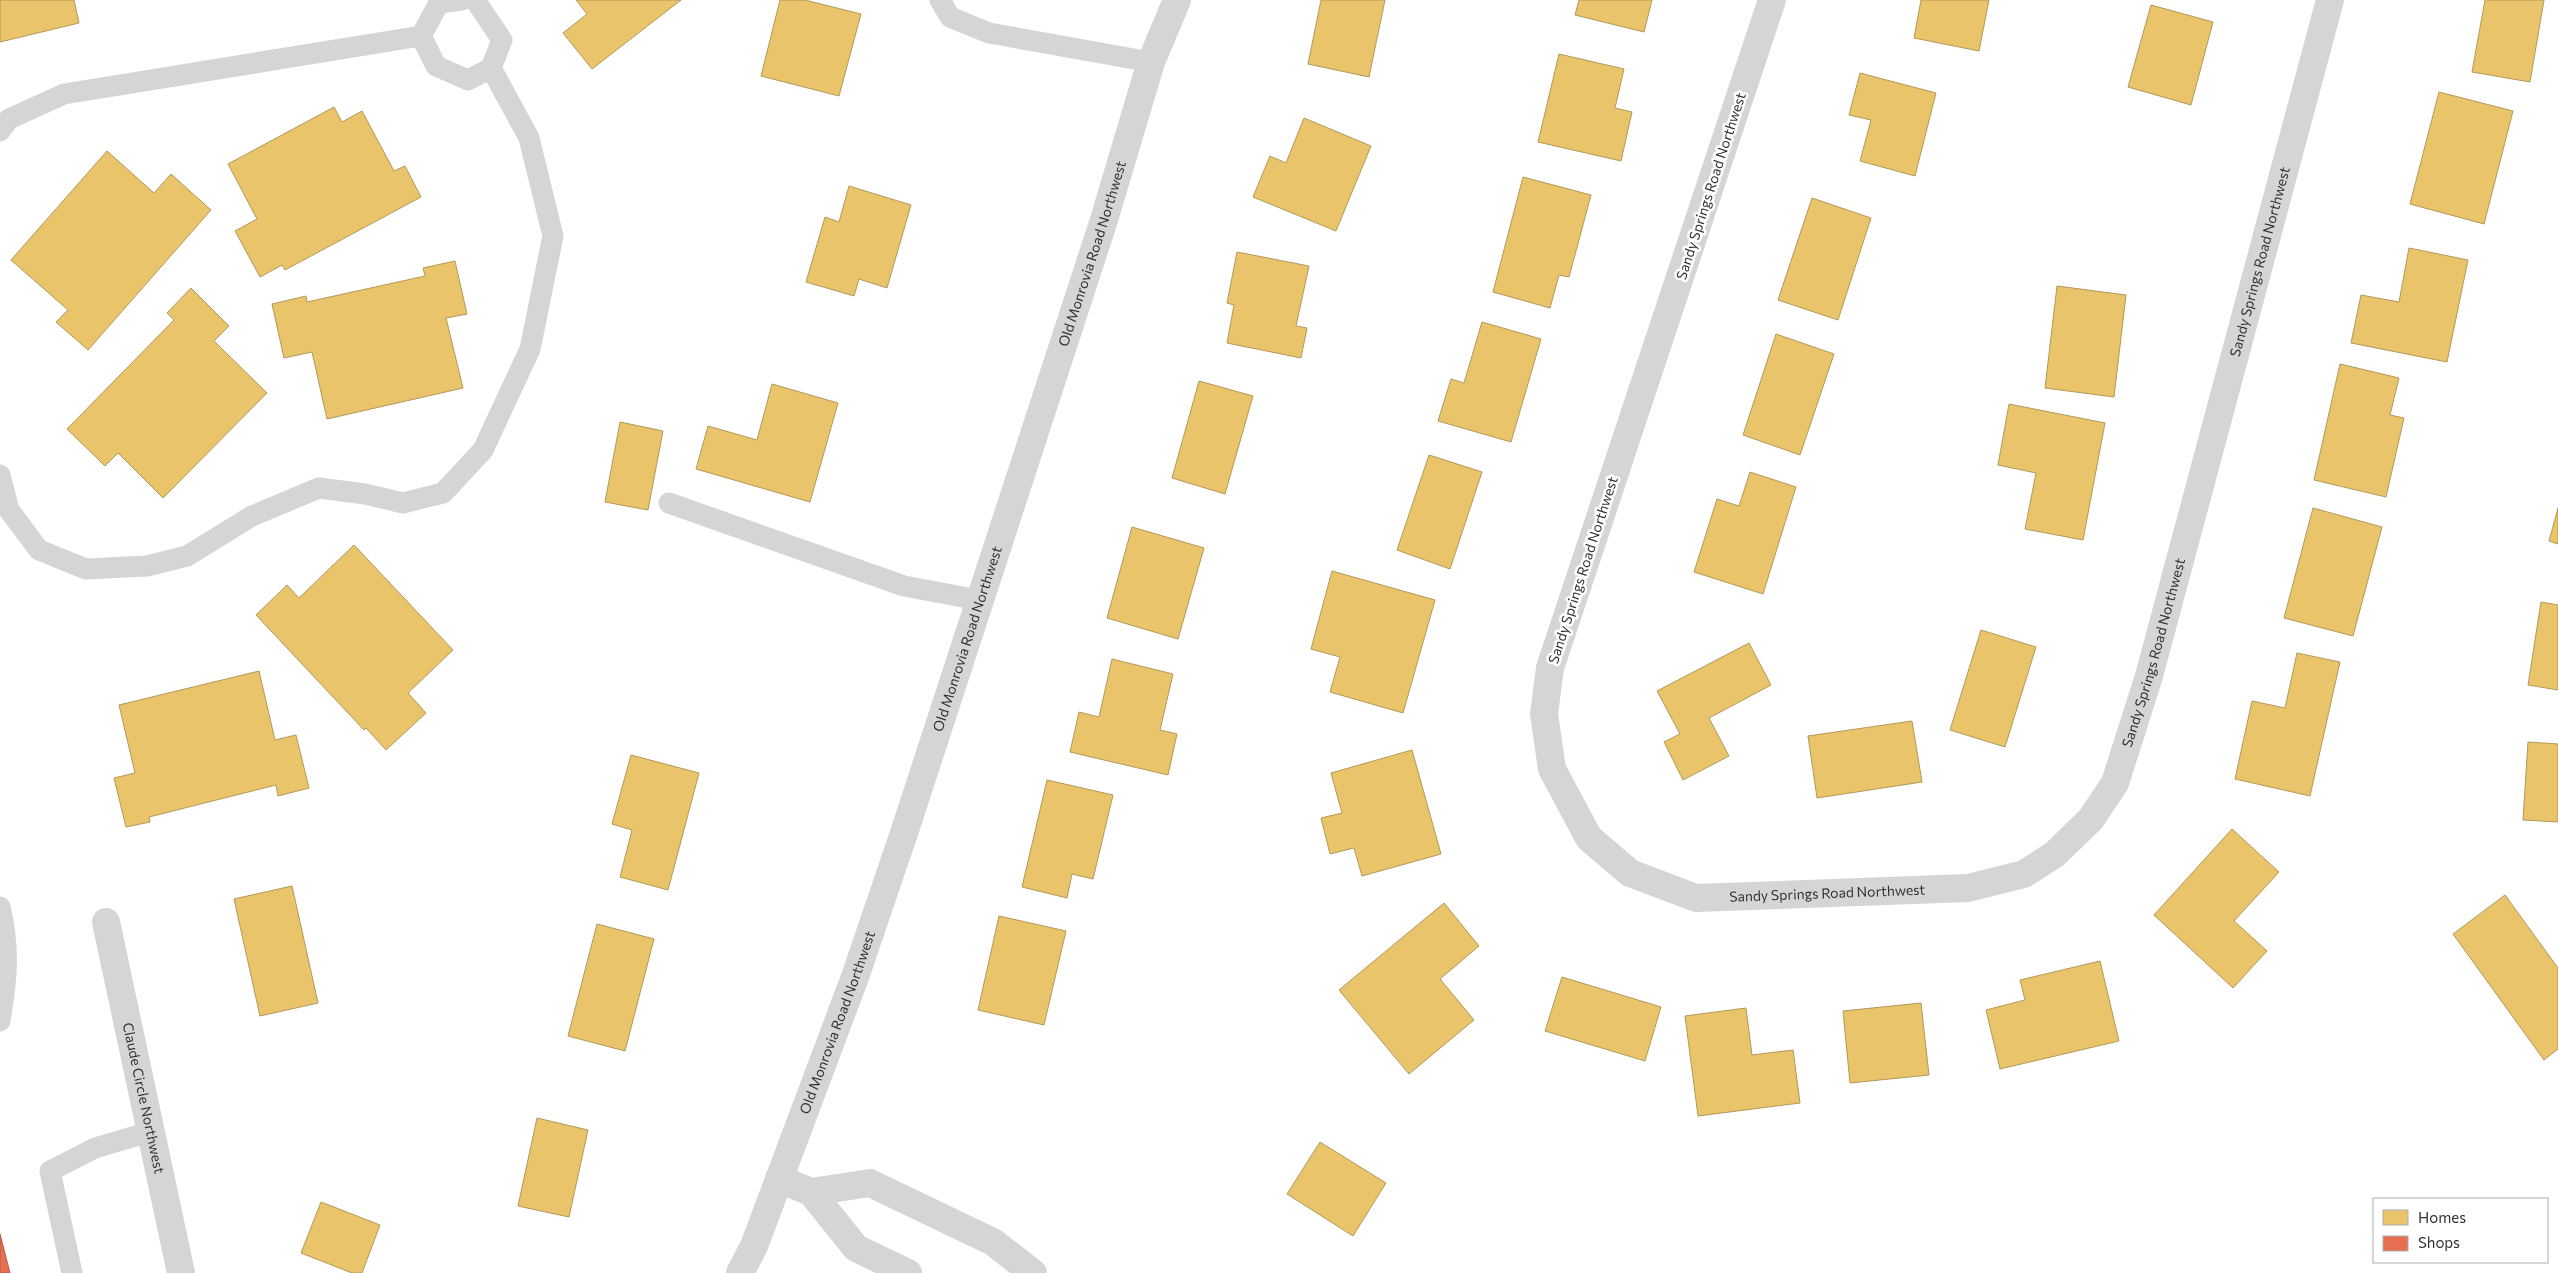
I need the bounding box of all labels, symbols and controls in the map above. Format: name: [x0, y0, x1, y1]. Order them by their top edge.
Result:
street label: Sandy Springs Road Northwest: [1672, 90, 1749, 282]
street label: Old Monrovia Road Northwest: [1054, 158, 1129, 349]
street label: Sandy Springs Road Northwest: [2226, 165, 2293, 359]
street label: Sandy Springs Road Northwest: [1544, 474, 1621, 666]
street label: Old Monrovia Road Northwest: [929, 544, 1005, 734]
street label: Sandy Springs Road Northwest: [2118, 556, 2188, 749]
street label: Sandy Springs Road Northwest: [1729, 881, 1926, 905]
street label: Old Monrovia Road Northwest: [795, 928, 878, 1116]
street label: Claude Circle Northwest: [120, 1021, 169, 1175]
legend: [2373, 1198, 2548, 1263]
text: Homes: [2418, 1208, 2466, 1226]
text: Shops: [2418, 1233, 2460, 1251]

